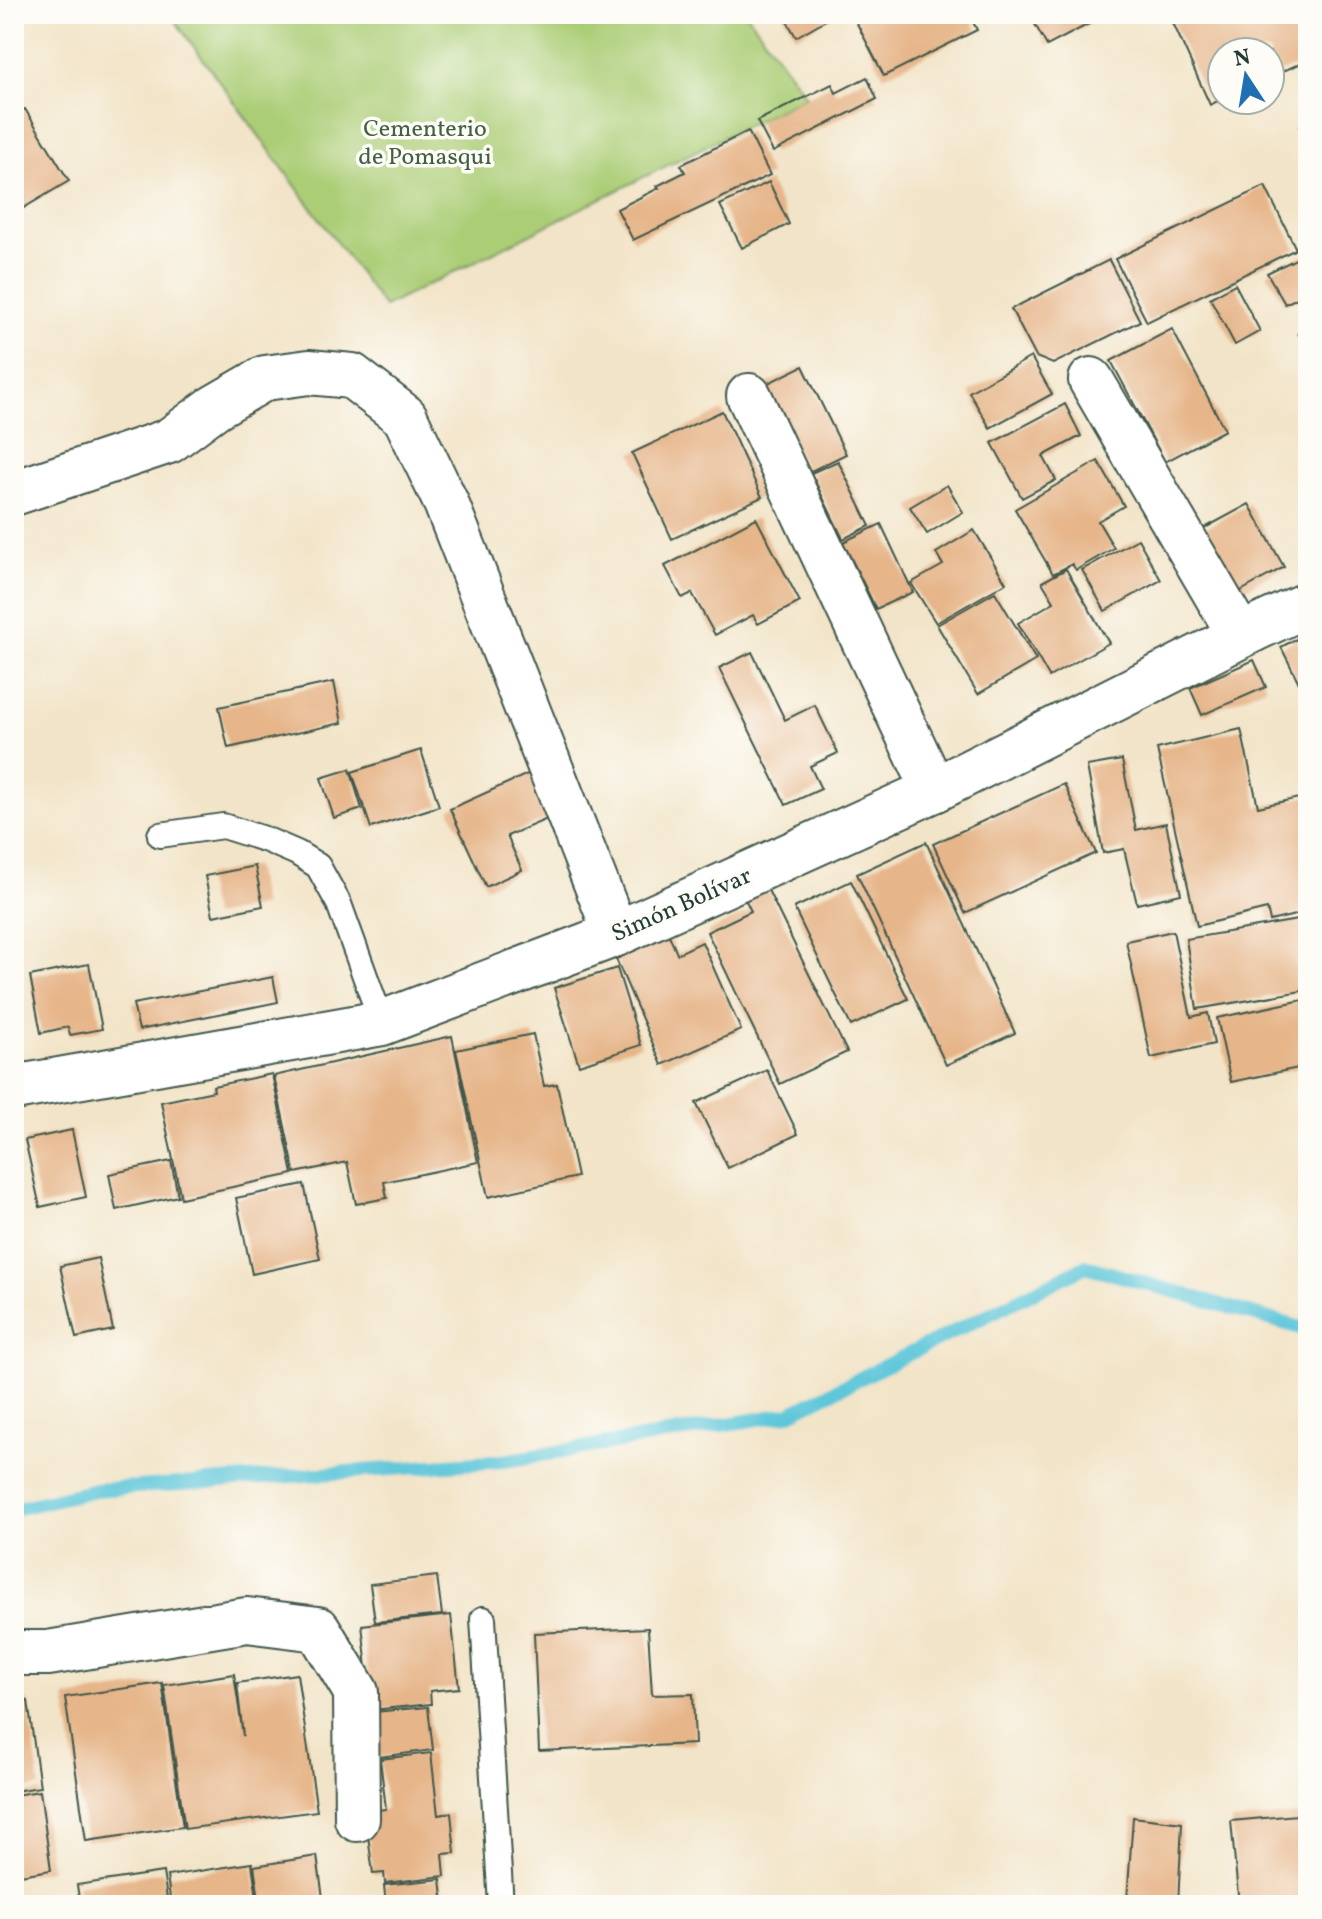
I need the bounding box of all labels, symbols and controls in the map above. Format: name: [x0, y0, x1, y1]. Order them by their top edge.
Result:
north arrow: [1206, 36, 1286, 116]
text: N: [1231, 42, 1253, 76]
park label: Cementerio de Pomasqui: [358, 113, 492, 175]
street label: Simón Bolívar: [606, 860, 757, 952]

